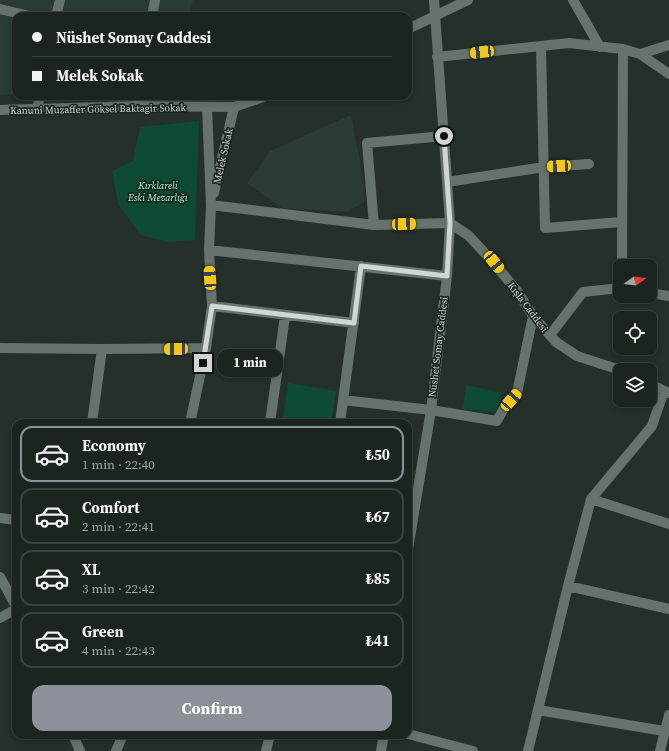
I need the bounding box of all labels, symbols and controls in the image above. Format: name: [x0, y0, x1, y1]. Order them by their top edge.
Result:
text: Nüshet Somay Caddesi: [56, 27, 211, 48]
car: [469, 45, 495, 59]
text: Melek Sokak: [56, 65, 144, 86]
street label: Kanuni Muzaffer Göksel Baktagir Sokak: [10, 101, 187, 117]
street label: Melek Sokak: [210, 127, 236, 185]
route start: [435, 127, 453, 145]
car: [547, 159, 571, 173]
park label: Kırklareli Eski Mezarlığı: [127, 179, 188, 204]
car: [392, 218, 416, 230]
car: [482, 249, 506, 275]
north arrow: [613, 259, 657, 303]
map controls: [613, 259, 657, 407]
car: [203, 266, 217, 290]
street label: Kışla Caddesi: [505, 279, 551, 335]
street label: Nüshet Somay Caddesi: [425, 296, 451, 398]
button: locate: [613, 311, 657, 355]
car: [164, 343, 188, 355]
callout: 1 min: [217, 349, 283, 377]
route end: [194, 354, 212, 372]
text: 1 min: [233, 354, 267, 371]
button: layers: [613, 363, 657, 407]
car: [499, 387, 523, 413]
text: Economy: [82, 435, 146, 456]
icon: car: [34, 436, 70, 472]
text: ₺50: [366, 444, 390, 465]
text: 1 min · 22:40: [82, 456, 155, 473]
text: Comfort: [82, 497, 140, 518]
icon: car: [34, 498, 70, 534]
text: ₺67: [366, 506, 390, 527]
text: 2 min · 22:41: [82, 518, 155, 535]
text: XL: [82, 559, 101, 580]
icon: car: [34, 560, 70, 596]
text: ₺85: [366, 568, 390, 589]
text: 3 min · 22:42: [82, 580, 155, 597]
text: Green: [82, 621, 124, 642]
icon: car: [34, 622, 70, 658]
text: ₺41: [366, 630, 390, 651]
text: 4 min · 22:43: [82, 642, 155, 659]
button: Confirm: [32, 685, 392, 731]

